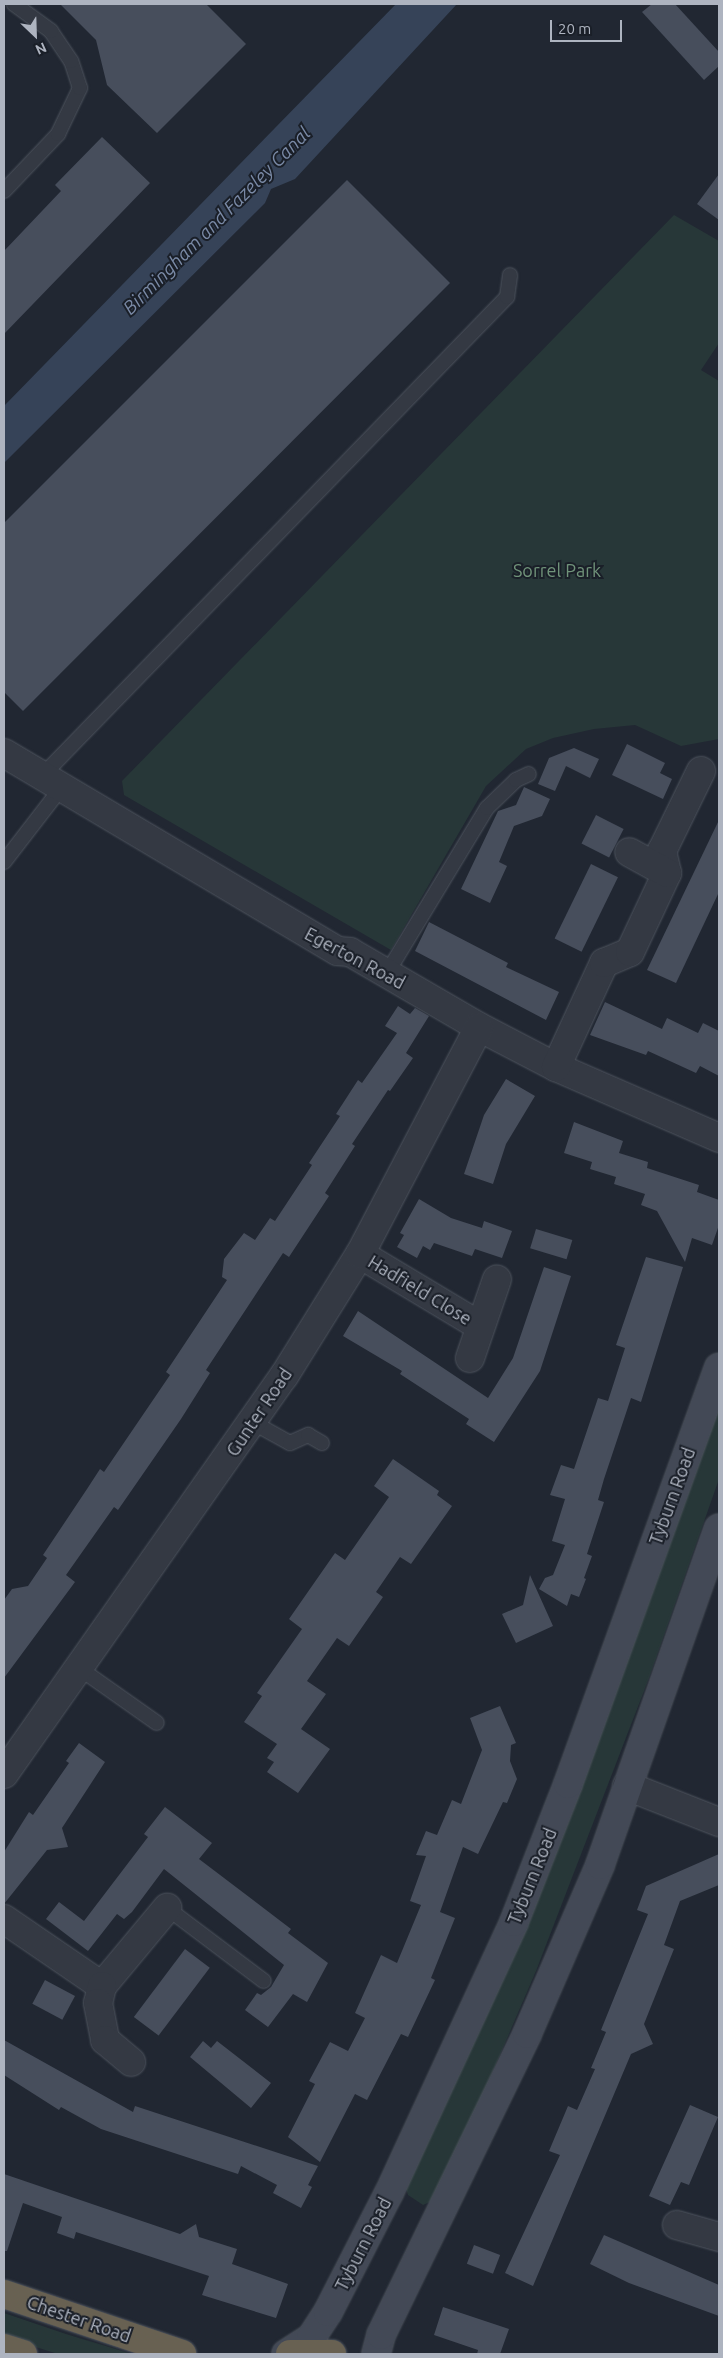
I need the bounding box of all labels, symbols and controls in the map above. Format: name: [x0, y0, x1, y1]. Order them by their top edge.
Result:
north arrow: [10, 10, 60, 60]
scale bar: [553, 10, 626, 42]
text: 20 m: [558, 20, 591, 37]
text: N: [33, 39, 49, 58]
water label: Birmingham and Fazeley Canal: [118, 122, 316, 320]
park label: Sorrel Park: [513, 559, 601, 581]
street label: Egerton Road: [301, 923, 409, 993]
street label: Hadfield Close: [364, 1251, 476, 1329]
street label: Gunter Road: [222, 1364, 296, 1460]
street label: Tyburn Road: [644, 1444, 700, 1548]
street label: Tyburn Road: [503, 1825, 561, 1927]
street label: Tyburn Road: [330, 2194, 396, 2294]
street label: Chester Road: [24, 2291, 134, 2347]

